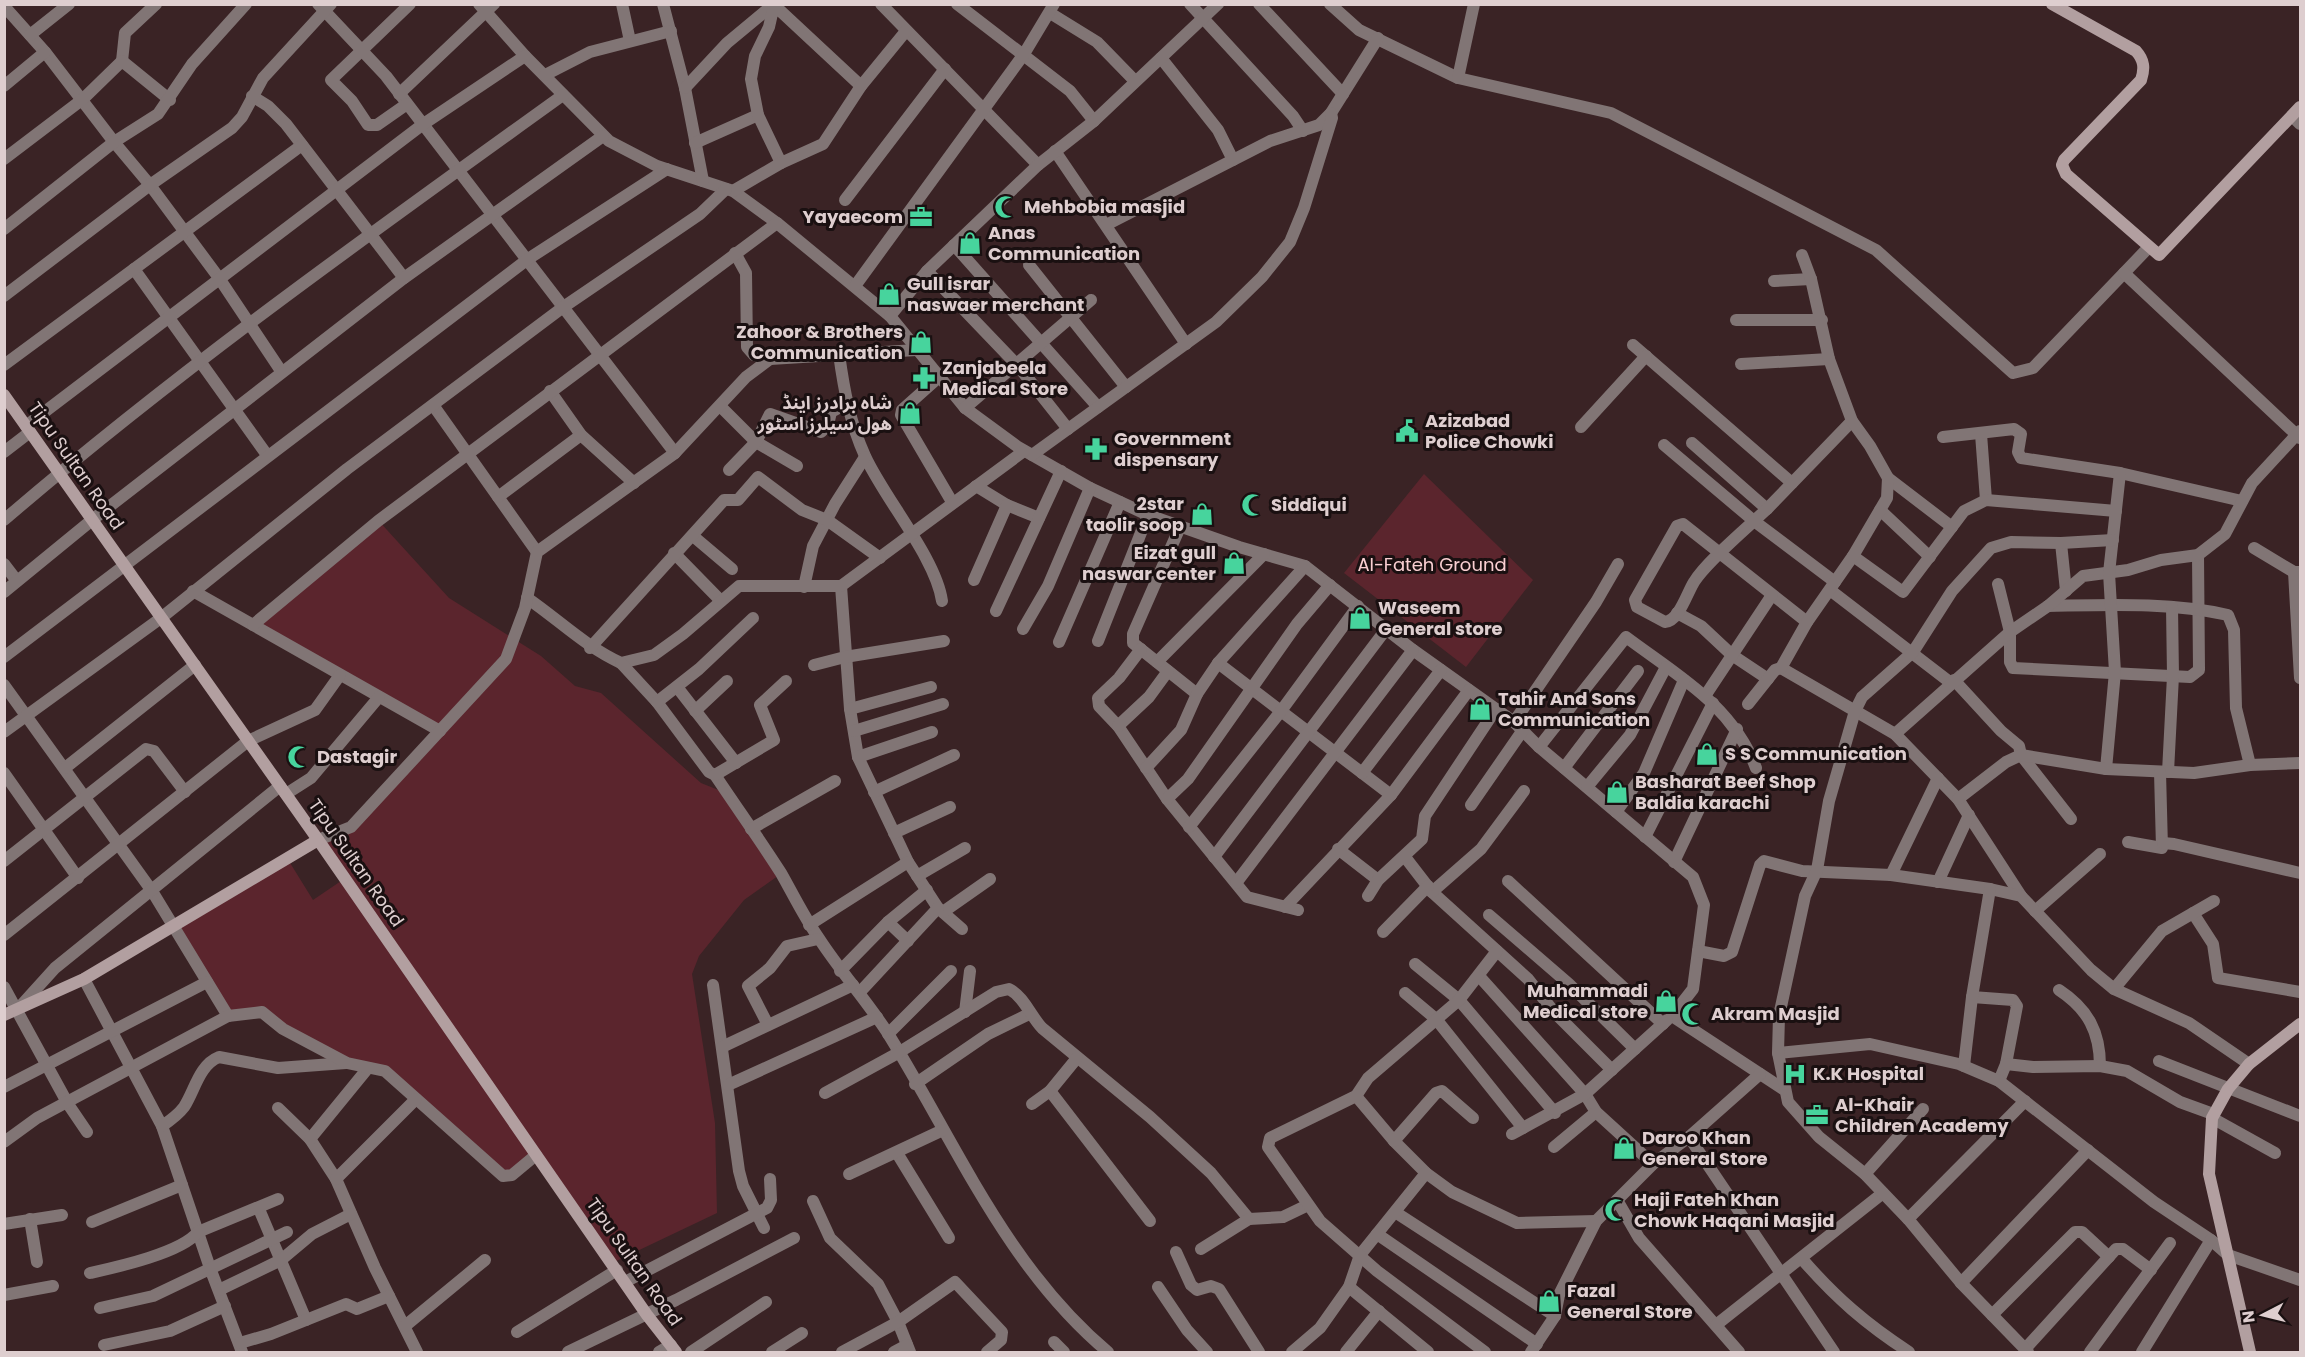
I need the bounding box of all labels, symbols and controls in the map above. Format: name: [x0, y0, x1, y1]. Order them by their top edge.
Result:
mosque icon: Mehbobia masjid: [993, 194, 1019, 220]
place label: Mehbobia masjid: [1024, 194, 1185, 219]
place label: Yayaecom: [803, 204, 903, 229]
office icon: Yayaecom: [908, 204, 934, 230]
place label: Anas Communication: [988, 220, 1140, 266]
shop icon: Anas Communication: [957, 230, 983, 256]
place label: Gull israr naswaer merchant: [907, 271, 1084, 317]
shop icon: Gull israr naswaer merchant: [876, 281, 902, 307]
place label: Zahoor & Brothers Communication: [736, 319, 903, 365]
shop icon: Zahoor & Brothers Communication: [908, 329, 934, 355]
place label: Zanjabeela Medical Store: [942, 355, 1068, 401]
pharmacy icon: Zanjabeela Medical Store: [911, 365, 937, 391]
place label: شاہ برادرز اینڈ ھول سیلرز اسٹور: [757, 390, 892, 436]
street label: Tipu Sultan Road: [23, 397, 130, 535]
shop icon: شاہ برادرز اینڈ ھول سیلرز اسٹور: [897, 400, 923, 426]
place label: Azizabad Police Chowki: [1425, 408, 1553, 454]
public building icon: Azizabad Police Chowki: [1394, 418, 1420, 444]
place label: Government dispensary: [1114, 426, 1231, 472]
pharmacy icon: Government dispensary: [1083, 436, 1109, 462]
place label: 2star taolir soop: [1086, 491, 1184, 537]
mosque icon: Siddiqui: [1240, 492, 1266, 518]
place label: Siddiqui: [1271, 492, 1347, 517]
shop icon: 2star taolir soop: [1189, 501, 1215, 527]
place label: Eizat gull naswar center: [1082, 540, 1216, 586]
shop icon: Eizat gull naswar center: [1221, 550, 1247, 576]
park label: Al-Fateh Ground: [1357, 552, 1507, 577]
place label: Waseem General store: [1378, 595, 1503, 641]
shop icon: Waseem General store: [1347, 605, 1373, 631]
place label: Tahir And Sons Communication: [1498, 686, 1650, 732]
shop icon: Tahir And Sons Communication: [1467, 696, 1493, 722]
shop icon: S S Communication: [1694, 741, 1720, 767]
place label: S S Communication: [1725, 741, 1907, 766]
mosque icon: Dastagir: [286, 744, 312, 770]
place label: Dastagir: [317, 744, 397, 769]
place label: Basharat Beef Shop Baldia karachi: [1635, 769, 1816, 815]
shop icon: Basharat Beef Shop Baldia karachi: [1604, 779, 1630, 805]
street label: Tipu Sultan Road: [303, 794, 410, 932]
place label: Muhammadi Medical store: [1523, 978, 1648, 1024]
shop icon: Muhammadi Medical store: [1653, 988, 1679, 1014]
mosque icon: Akram Masjid: [1680, 1001, 1706, 1027]
place label: Akram Masjid: [1711, 1001, 1840, 1026]
hospital icon: K.K Hospital: [1782, 1061, 1808, 1087]
place label: K.K Hospital: [1813, 1061, 1924, 1086]
place label: Al-Khair Children Academy: [1835, 1092, 2009, 1138]
office icon: Al-Khair Children Academy: [1804, 1102, 1830, 1128]
place label: Daroo Khan General Store: [1642, 1125, 1768, 1171]
shop icon: Daroo Khan General Store: [1611, 1135, 1637, 1161]
place label: Haji Fateh Khan Chowk Haqani Masjid: [1634, 1187, 1835, 1233]
street label: Tipu Sultan Road: [581, 1193, 688, 1331]
mosque icon: Haji Fateh Khan Chowk Haqani Masjid: [1603, 1197, 1629, 1223]
place label: Fazal General Store: [1567, 1278, 1693, 1324]
north arrow: [2233, 1285, 2293, 1345]
shop icon: Fazal General Store: [1536, 1288, 1562, 1314]
text: N: [2236, 1309, 2261, 1324]

